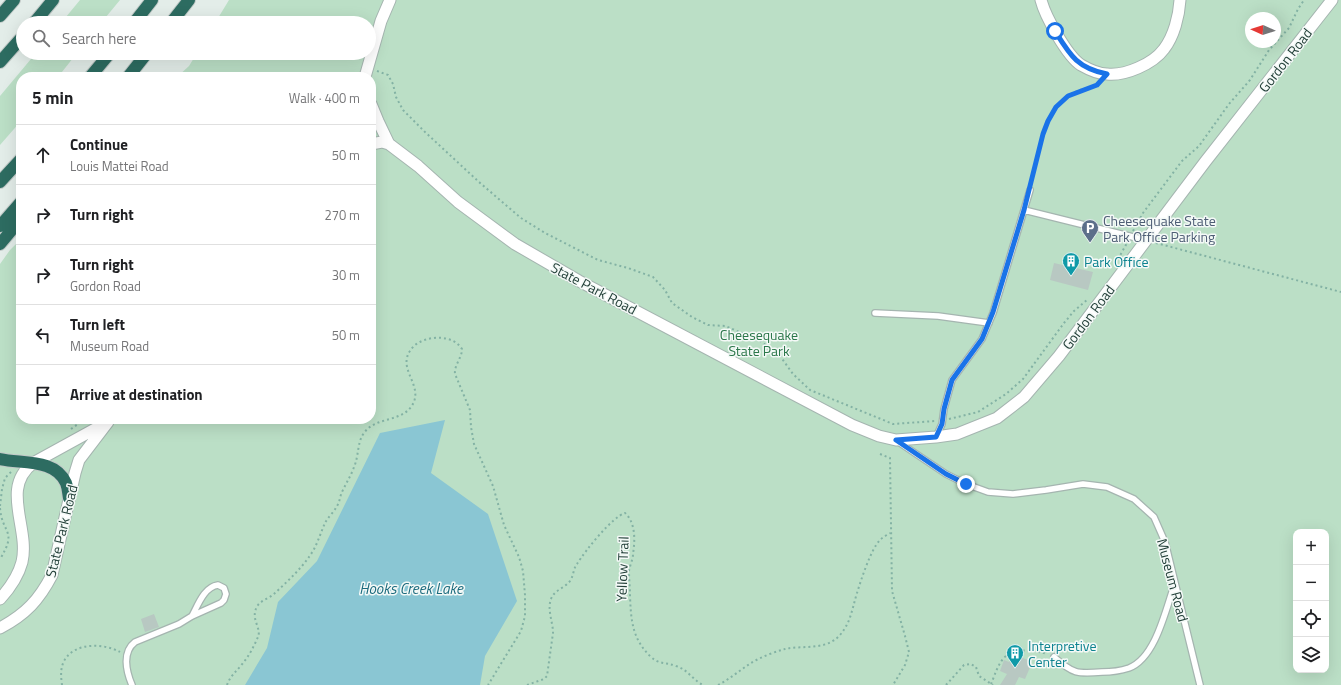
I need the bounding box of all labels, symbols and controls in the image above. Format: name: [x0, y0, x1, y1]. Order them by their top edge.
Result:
north arrow: [1245, 12, 1281, 48]
search box: [16, 16, 376, 60]
route start: [1046, 22, 1064, 40]
street label: Gordon Road: [1253, 23, 1317, 97]
icon: search: [30, 27, 52, 49]
text: Search here: [62, 27, 136, 50]
text: 5 min: [32, 85, 73, 111]
text: Walk · 400 m: [289, 88, 360, 108]
text: Continue: [70, 133, 128, 156]
icon: ahead: [32, 144, 54, 166]
text: 50 m: [332, 145, 360, 165]
text: Louis Mattei Road: [70, 156, 169, 176]
text: Turn right: [70, 203, 134, 226]
icon: right: [32, 204, 54, 226]
text: 270 m: [324, 205, 360, 225]
place label: Cheesequake State Park Office Parking: [1103, 210, 1216, 247]
parking icon: Cheesequake State Park Office Parking: [1080, 218, 1100, 243]
building icon: Park Office: [1061, 251, 1081, 276]
place label: Park Office: [1084, 251, 1149, 272]
text: Turn right: [70, 253, 134, 276]
street label: State Park Road: [547, 257, 641, 319]
icon: right: [32, 264, 54, 286]
text: 30 m: [332, 265, 360, 285]
text: Gordon Road: [70, 276, 141, 296]
street label: Gordon Road: [1057, 280, 1119, 354]
text: Turn left: [70, 313, 125, 336]
icon: left: [32, 324, 54, 346]
park label: Cheesequake State Park: [720, 324, 798, 361]
text: 50 m: [332, 325, 360, 345]
text: Museum Road: [70, 336, 149, 356]
text: Arrive at destination: [70, 383, 203, 406]
icon: arrive: [32, 384, 54, 406]
route end: [957, 475, 975, 493]
street label: State Park Road: [39, 483, 83, 579]
map controls: [1293, 529, 1329, 673]
button: +: [1293, 529, 1329, 565]
street label: Yellow Trail: [610, 536, 634, 602]
street label: Museum Road: [1152, 536, 1194, 624]
button: −: [1293, 565, 1329, 601]
water label: Hooks Creek Lake: [359, 577, 464, 600]
button: locate: [1293, 601, 1329, 637]
place label: Interpretive Center: [1028, 635, 1097, 672]
button: layers: [1293, 637, 1329, 673]
building icon: Interpretive Center: [1005, 643, 1025, 668]

